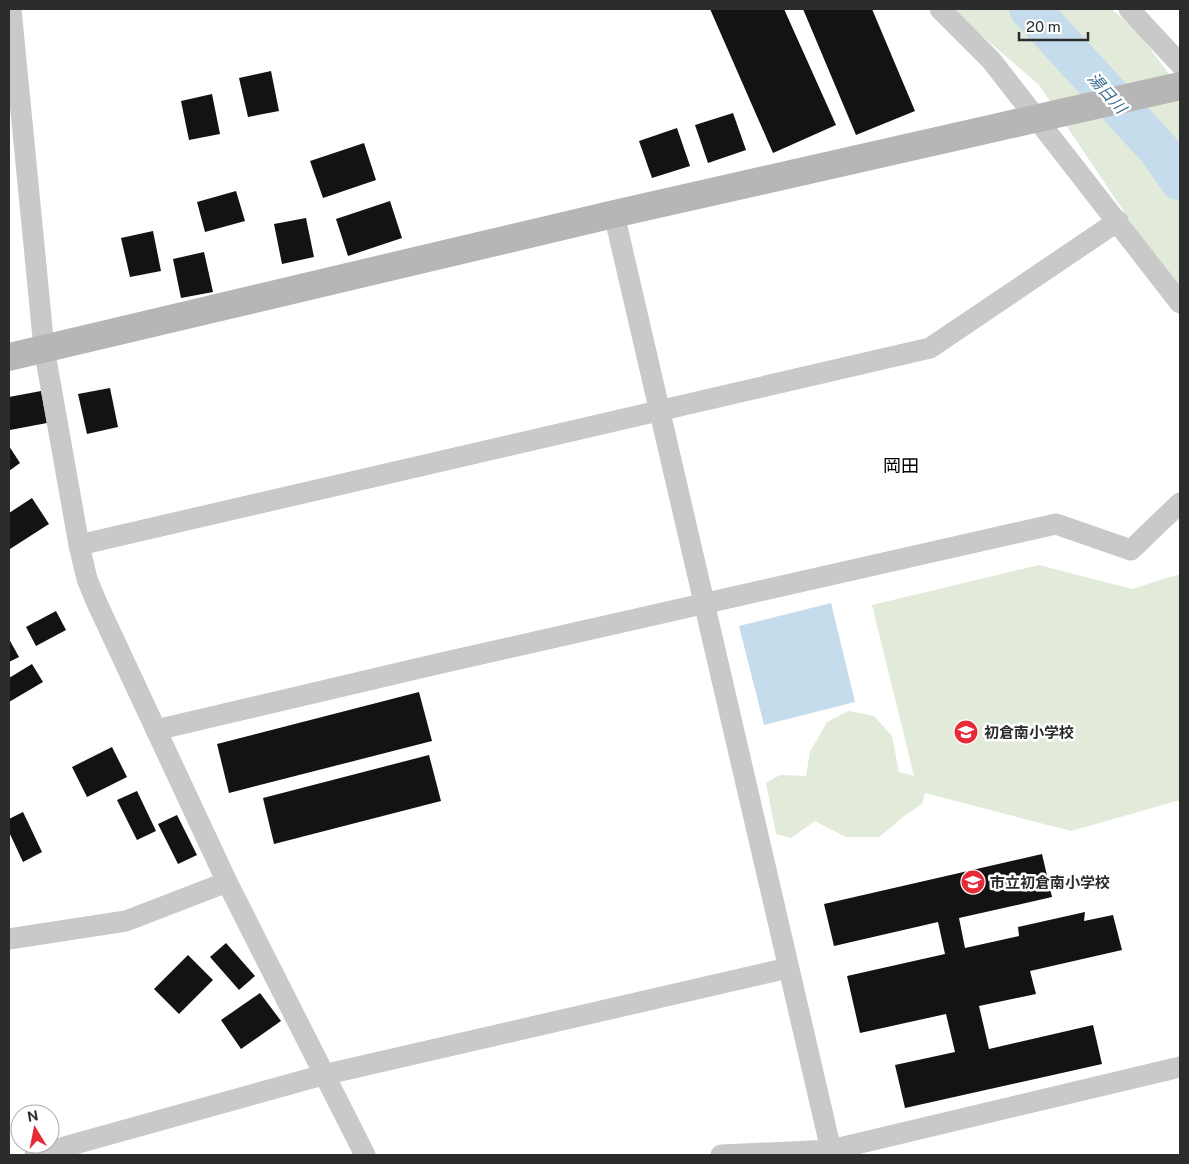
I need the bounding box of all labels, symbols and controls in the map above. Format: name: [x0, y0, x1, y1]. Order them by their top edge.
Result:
scale bar: [1019, 10, 1088, 42]
text: 20 m: [1026, 18, 1061, 35]
water label: 湯日川: [1084, 69, 1131, 119]
district label: 岡田: [883, 455, 919, 476]
school or university icon: 初倉南小学校: [953, 719, 979, 745]
place label: 初倉南小学校: [984, 724, 1074, 741]
school or university icon: 市立初倉南小学校: [960, 869, 986, 895]
place label: 市立初倉南小学校: [990, 874, 1110, 891]
north arrow: [10, 1104, 60, 1154]
text: N: [26, 1107, 40, 1125]

